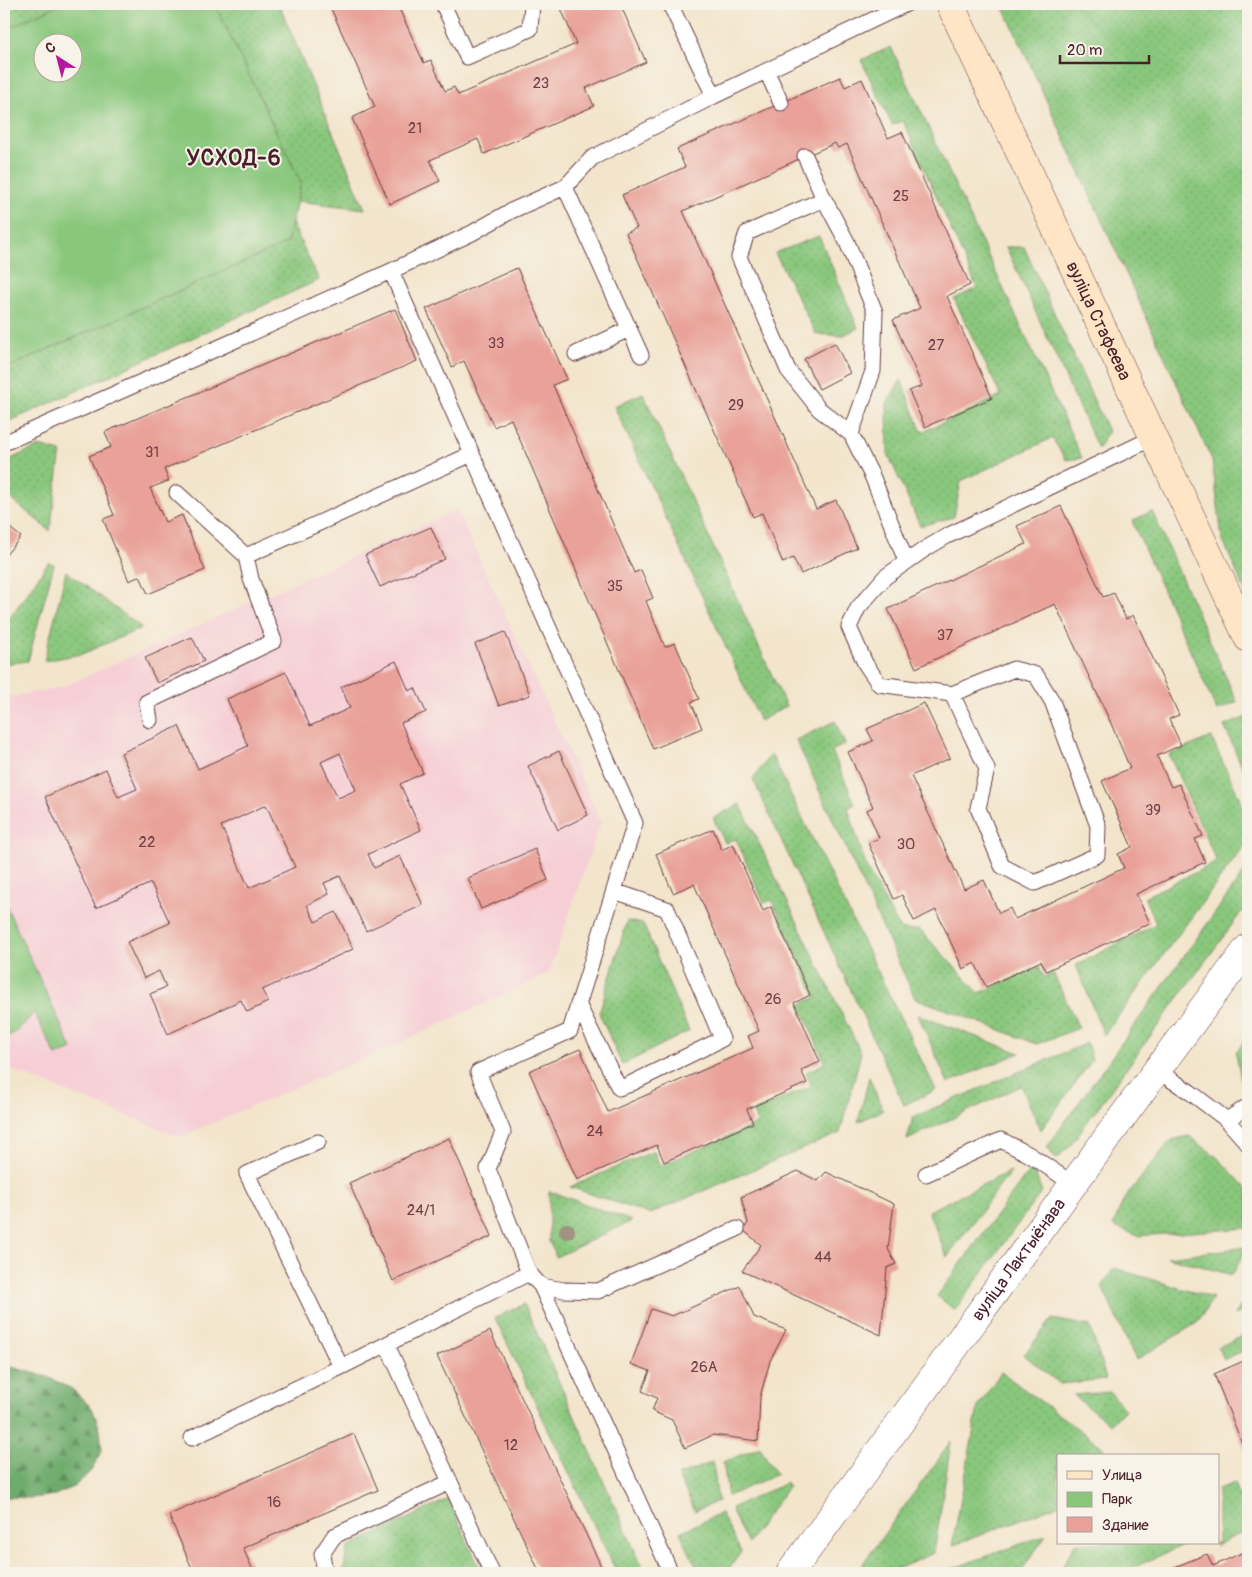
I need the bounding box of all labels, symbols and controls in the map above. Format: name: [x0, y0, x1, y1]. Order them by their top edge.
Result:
north arrow: [32, 32, 82, 82]
scale bar: [1060, 32, 1148, 64]
text: С: [42, 38, 59, 57]
text: 20 m: [1067, 41, 1102, 60]
house number: 23: [533, 74, 549, 93]
house number: 21: [408, 119, 422, 138]
district label: УСХОД-6: [187, 144, 281, 172]
house number: 25: [893, 187, 909, 206]
street label: вуліца Стафеева: [1061, 257, 1137, 384]
house number: 33: [488, 334, 504, 353]
house number: 27: [928, 336, 944, 355]
house number: 29: [728, 396, 744, 415]
house number: 31: [145, 443, 159, 462]
house number: 35: [607, 577, 623, 596]
house number: 37: [937, 626, 953, 645]
house number: 39: [1145, 801, 1161, 820]
house number: 22: [139, 833, 155, 852]
house number: 30: [897, 835, 915, 854]
house number: 26: [764, 990, 782, 1009]
house number: 24: [586, 1122, 604, 1141]
street label: вуліца Лактыёнава: [966, 1193, 1071, 1325]
house number: 24/1: [407, 1201, 435, 1220]
house number: 44: [814, 1248, 832, 1267]
house number: 26А: [691, 1358, 718, 1377]
house number: 12: [504, 1436, 518, 1455]
legend: [1057, 1454, 1220, 1544]
text: Улица: [1102, 1466, 1142, 1485]
text: Парк: [1102, 1490, 1133, 1509]
house number: 16: [267, 1493, 281, 1512]
text: Здание: [1102, 1516, 1149, 1535]

